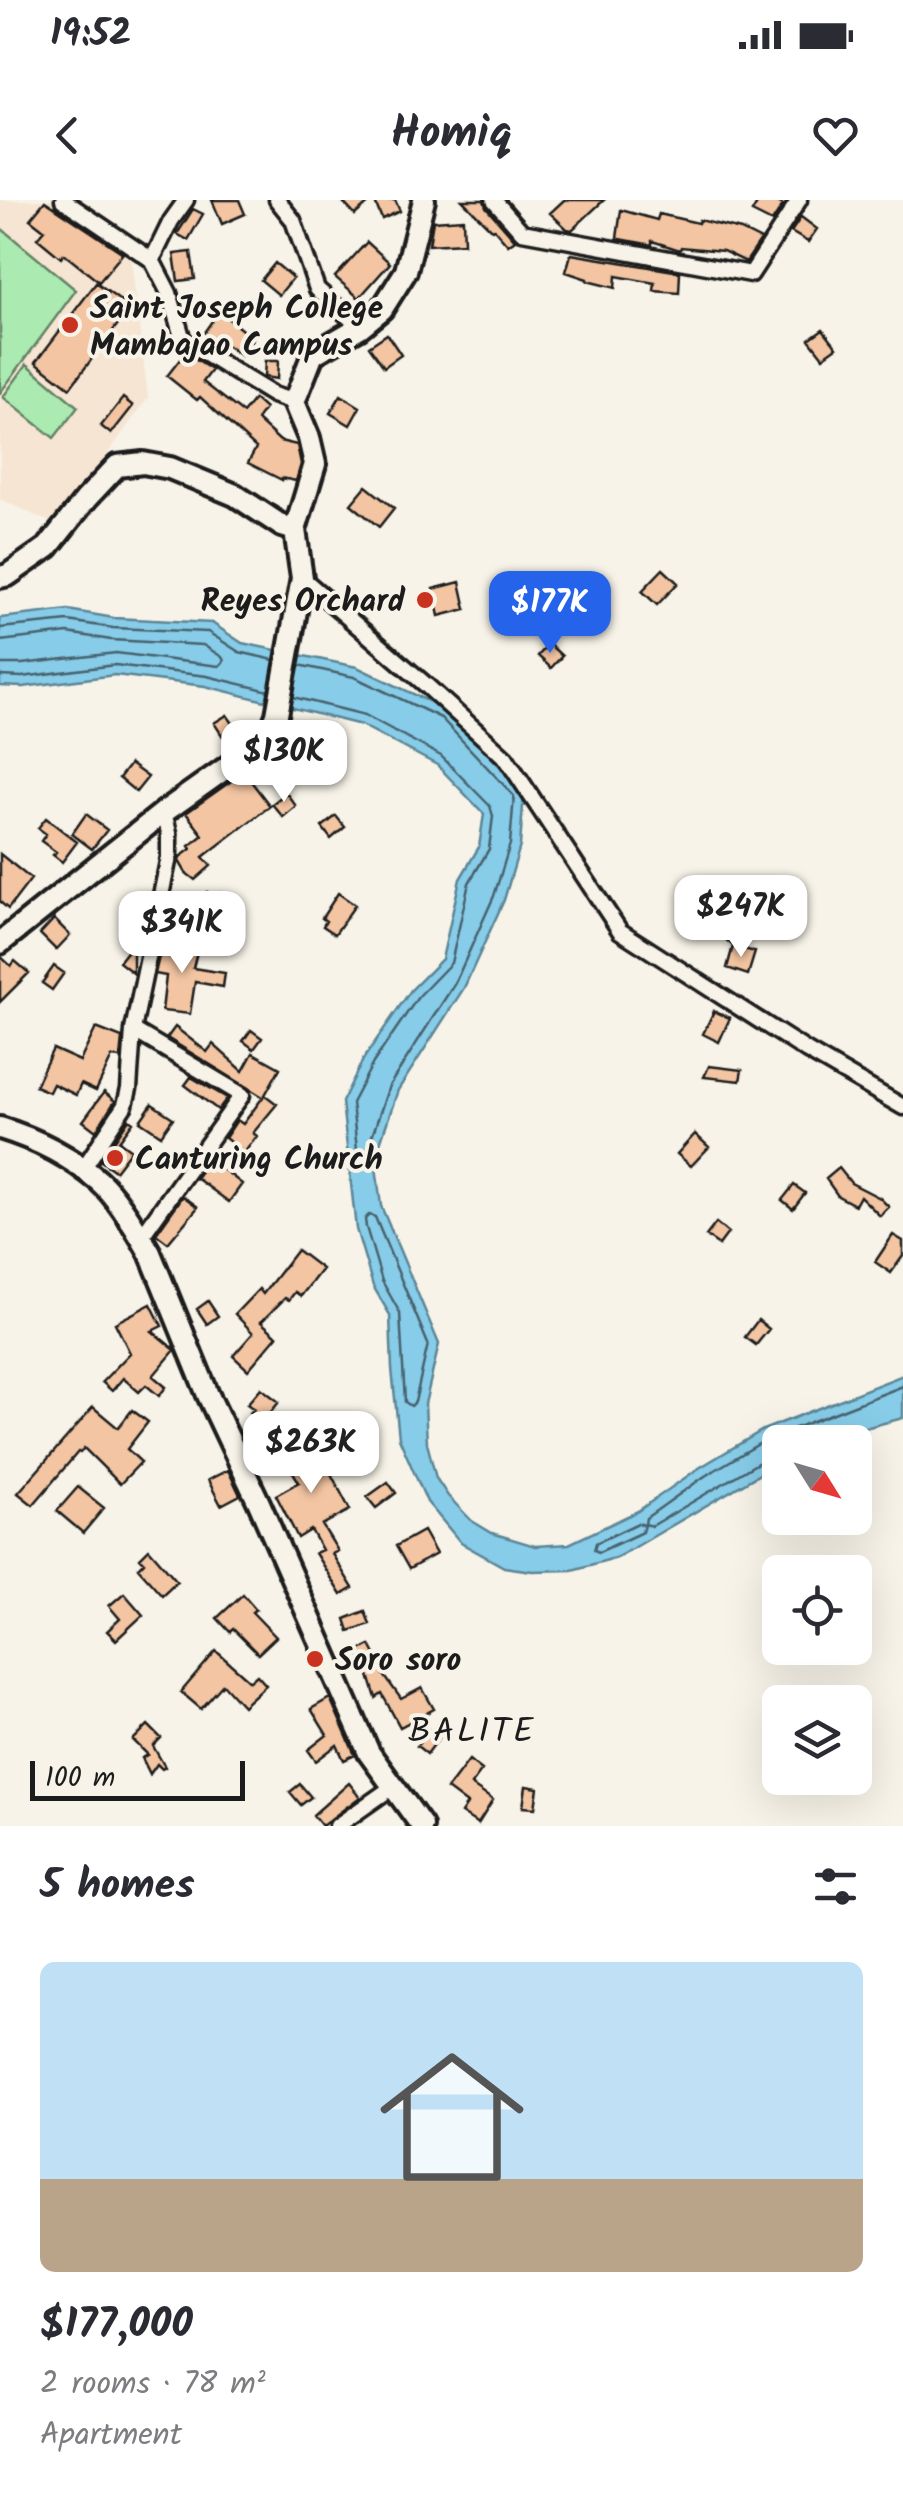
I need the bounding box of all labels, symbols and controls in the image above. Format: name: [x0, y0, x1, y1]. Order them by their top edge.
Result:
text: 19:52: [50, 5, 131, 65]
text: Homiq: [391, 99, 512, 171]
icon: back: [40, 108, 95, 163]
icon: heart: [808, 108, 863, 163]
place label: Saint Joseph College Mambajao Campus: [90, 284, 383, 372]
marker: Saint Joseph College Mambajao Campus: [59, 314, 81, 336]
pin: $177K: [480, 571, 620, 656]
place label: Reyes Orchard: [200, 577, 406, 628]
text: $177K: [511, 578, 589, 629]
marker: Reyes Orchard: [414, 589, 436, 611]
pin: $130K: [214, 720, 354, 805]
text: $130K: [243, 727, 325, 778]
pin: $247K: [671, 875, 811, 960]
text: $247K: [696, 882, 786, 933]
pin: $341K: [112, 891, 252, 976]
text: $341K: [141, 898, 223, 949]
place label: Canturing Church: [135, 1135, 383, 1186]
marker: Canturing Church: [104, 1147, 126, 1169]
pin: $263K: [241, 1411, 381, 1496]
text: $263K: [265, 1418, 357, 1469]
north arrow: [762, 1425, 872, 1535]
map controls: [762, 1425, 872, 1795]
button: locate: [762, 1555, 872, 1665]
place label: Soro soro: [335, 1636, 461, 1687]
marker: Soro soro: [304, 1648, 326, 1670]
button: layers: [762, 1685, 872, 1795]
district label: BALITE: [408, 1705, 536, 1761]
scale bar: [30, 1756, 245, 1800]
text: 100 m: [45, 1756, 115, 1801]
text: 5 homes: [40, 1853, 195, 1920]
icon: filters: [808, 1859, 863, 1914]
icon: home: [362, 2027, 542, 2207]
text: $177,000: [40, 2292, 193, 2359]
text: 2 rooms · 78 m²: [40, 2359, 266, 2410]
text: Apartment: [40, 2410, 182, 2461]

